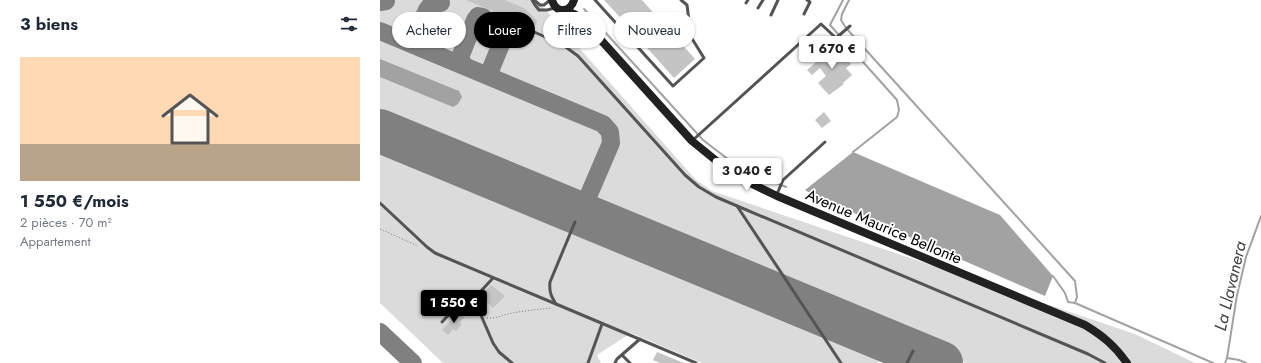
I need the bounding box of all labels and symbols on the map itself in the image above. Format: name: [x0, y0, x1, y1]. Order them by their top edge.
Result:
pin: 1 670 €: [795, 36, 869, 70]
pin: 3 040 €: [710, 158, 784, 192]
street label: Avenue Maurice Bellonte: [802, 183, 966, 270]
water label: La Llavanera: [1208, 238, 1252, 333]
pin: 1 550 €: [417, 290, 491, 324]

